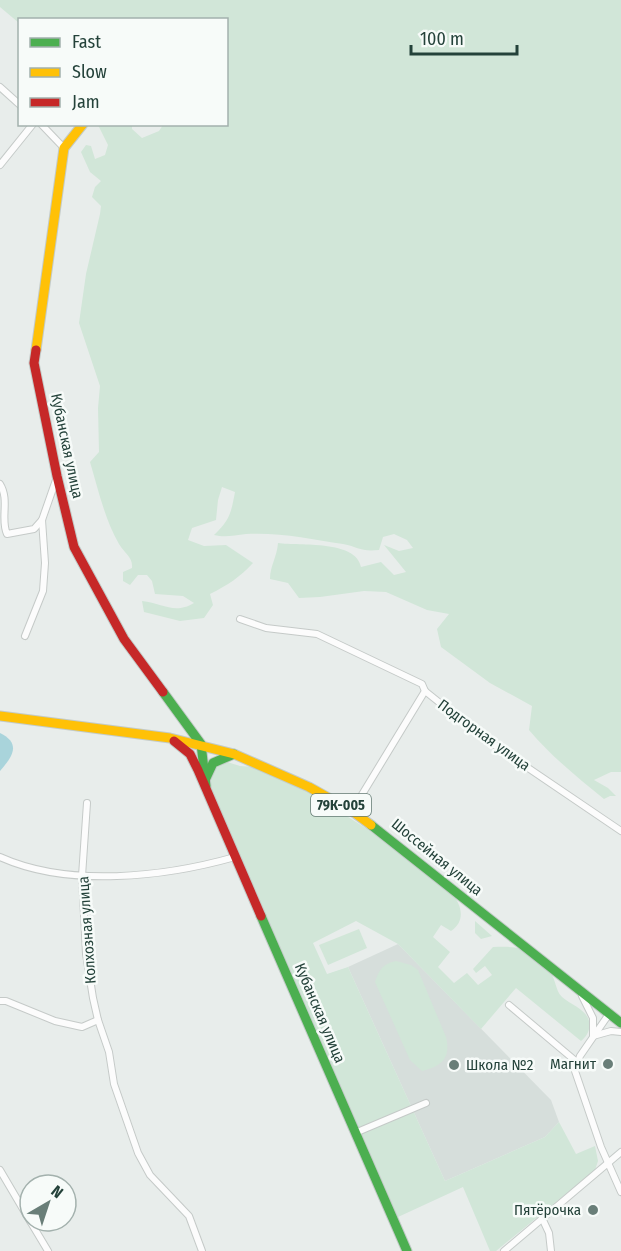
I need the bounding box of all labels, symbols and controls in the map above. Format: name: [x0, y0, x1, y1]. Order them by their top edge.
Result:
legend: [18, 18, 228, 126]
scale bar: [411, 18, 518, 56]
text: 100 m: [420, 28, 464, 50]
text: Fast: [72, 31, 101, 53]
text: Slow: [72, 61, 107, 83]
text: Jam: [72, 91, 100, 113]
street label: Кубанская улица: [47, 392, 87, 500]
street label: Подгорная улица: [434, 696, 534, 774]
road number: 79К-005: [311, 794, 371, 816]
street label: Шоссейная улица: [388, 815, 486, 899]
street label: Колхозная улица: [74, 876, 100, 984]
street label: Кубанская улица: [291, 960, 349, 1066]
place label: Магнит: [550, 1055, 597, 1073]
place label: Школа №2: [466, 1056, 534, 1074]
marker: Магнит: [601, 1057, 615, 1071]
marker: Школа №2: [447, 1058, 461, 1072]
north arrow: [18, 1173, 78, 1233]
text: N: [47, 1181, 67, 1202]
place label: Пятёрочка: [514, 1201, 581, 1219]
marker: Пятёрочка: [586, 1203, 600, 1217]

